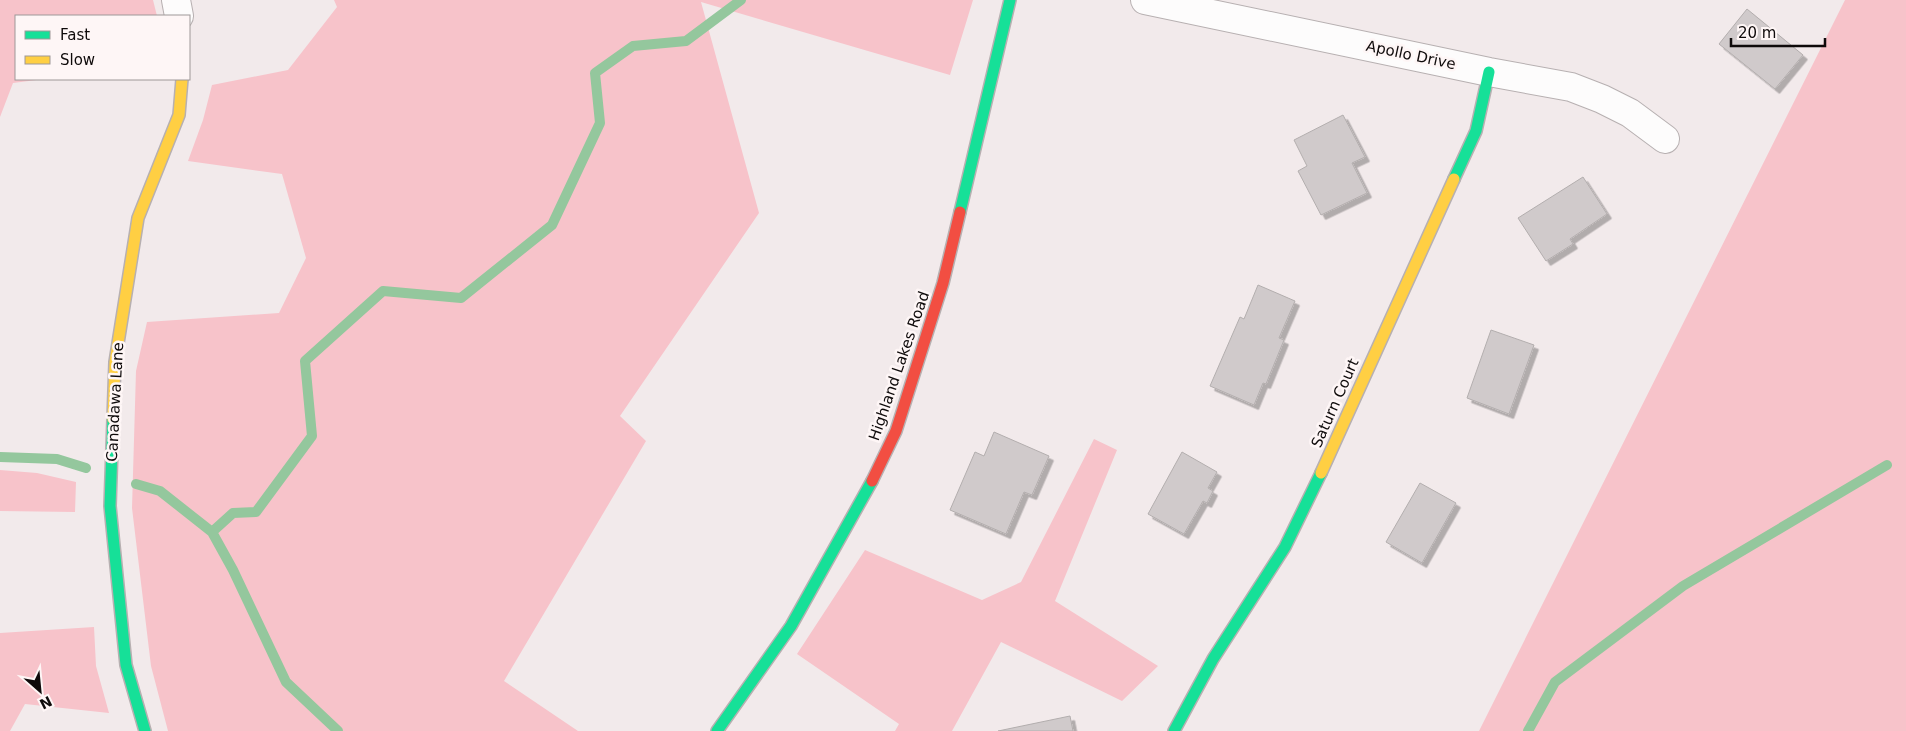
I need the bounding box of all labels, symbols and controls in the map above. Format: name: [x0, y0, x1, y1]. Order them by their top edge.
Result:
legend: [15, 15, 190, 80]
scale bar: [1731, 15, 1825, 47]
text: 20 m: [1738, 24, 1776, 42]
text: Fast: [60, 26, 90, 44]
street label: Apollo Drive: [1365, 37, 1457, 73]
text: Slow: [60, 51, 95, 69]
street label: Highland Lakes Road: [865, 289, 933, 443]
street label: Canadawa Lane: [103, 342, 127, 462]
street label: Saturn Court: [1307, 356, 1363, 450]
north arrow: [15, 666, 65, 716]
text: N: [37, 693, 55, 712]

